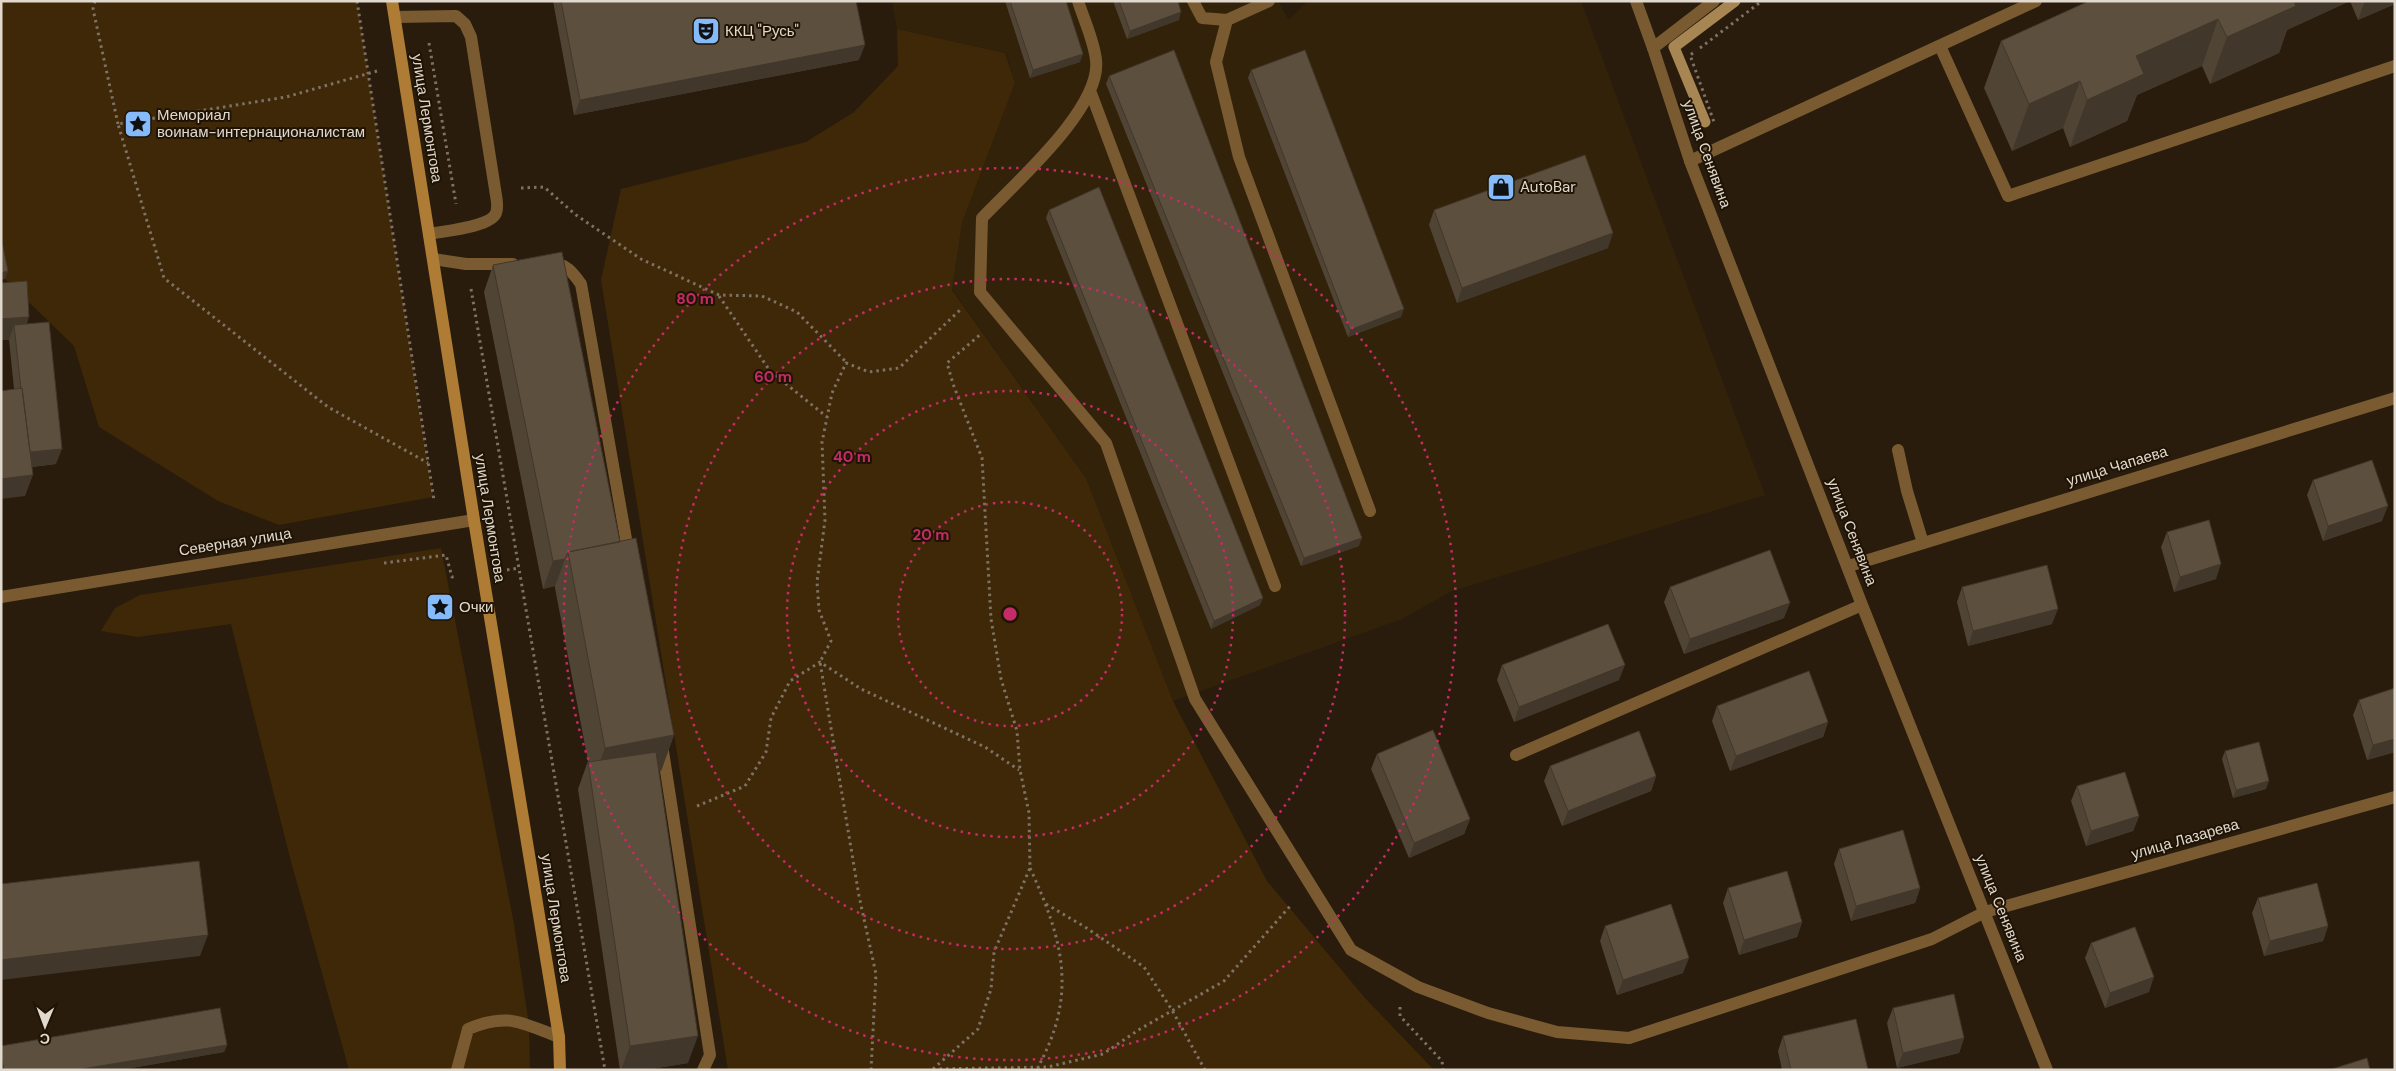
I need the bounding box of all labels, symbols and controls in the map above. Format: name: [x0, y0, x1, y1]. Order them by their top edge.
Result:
theatre icon: ККЦ "Русь": [691, 16, 721, 46]
place label: ККЦ "Русь": [725, 21, 799, 41]
street label: улица Лермонтова: [407, 52, 447, 184]
street label: улица Сенявина: [1678, 97, 1736, 211]
place label: Мемориал воинам-интернационалистам: [157, 105, 365, 142]
place icon: Мемориал воинам-интернационалистам: [123, 109, 153, 139]
shop icon: AutoBar: [1486, 172, 1516, 202]
place label: AutoBar: [1520, 177, 1576, 197]
text: 80 m: [676, 289, 714, 309]
text: 60 m: [754, 367, 792, 387]
street label: улица Чапаева: [2064, 441, 2171, 491]
text: 40 m: [833, 447, 871, 467]
street label: улица Лермонтова: [470, 452, 510, 584]
street label: улица Сенявина: [1822, 475, 1882, 589]
street label: Северная улица: [177, 523, 293, 561]
text: 20 m: [913, 525, 949, 545]
place icon: Очки: [425, 592, 455, 622]
place label: Очки: [459, 597, 493, 617]
centre of rings: [1001, 605, 1019, 623]
street label: улица Лазарева: [2129, 814, 2242, 864]
street label: улица Лермонтова: [536, 852, 576, 984]
street label: улица Сенявина: [1970, 852, 2032, 965]
north arrow: [20, 1001, 70, 1051]
text: С: [40, 1030, 50, 1048]

